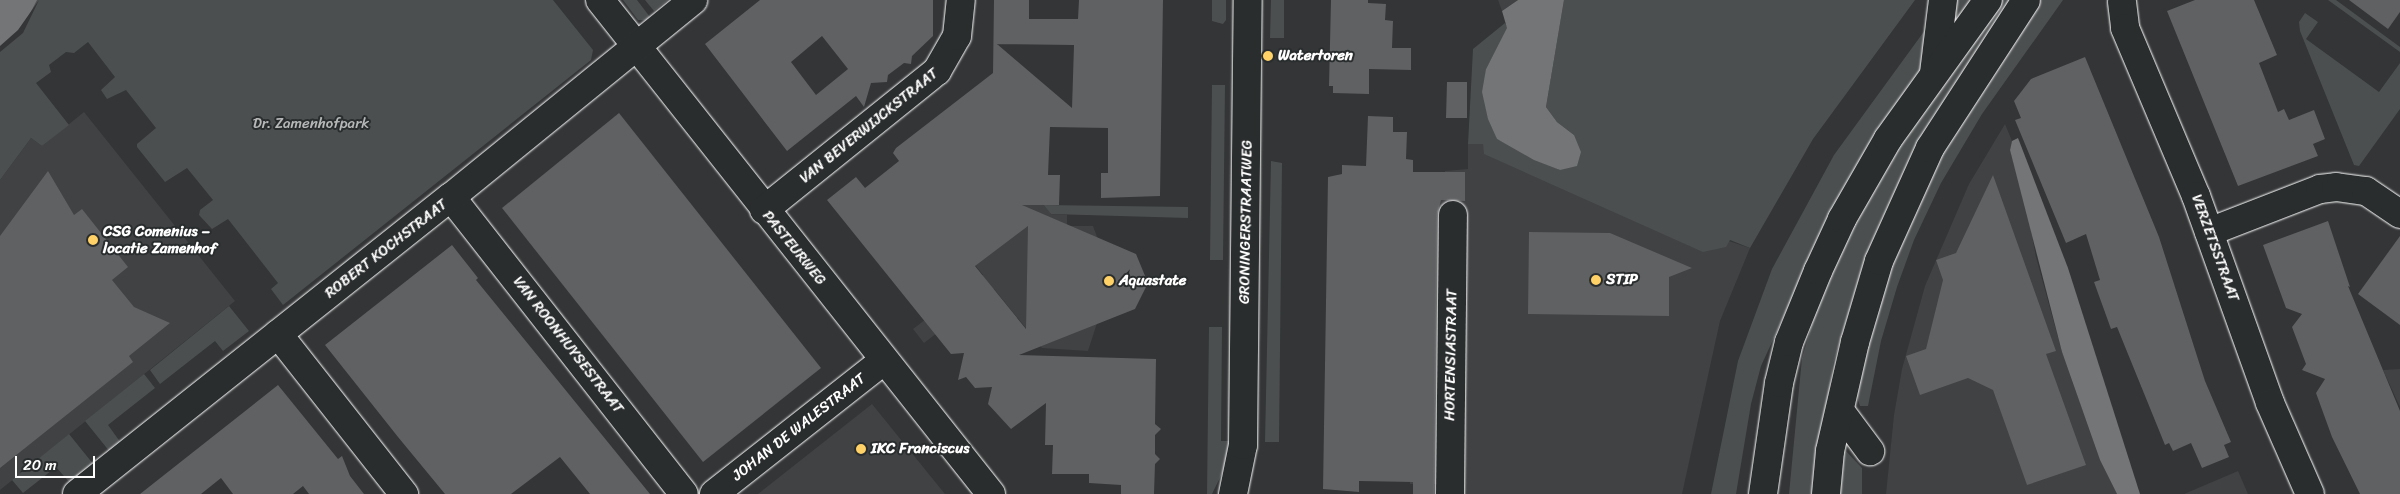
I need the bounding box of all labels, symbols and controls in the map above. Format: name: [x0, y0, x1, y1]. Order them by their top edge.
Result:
place label: Watertoren: [1278, 47, 1353, 65]
marker: Watertoren: [1262, 50, 1274, 62]
street label: VAN BEVERWIJCKSTRAAT: [798, 66, 940, 186]
park label: Dr. Zamenhofpark: [253, 115, 369, 133]
street label: GRONINGERSTRAATWEG: [1236, 140, 1256, 304]
street label: VERZETSSTRAAT: [2187, 192, 2243, 304]
street label: ROBERT KOCHSTRAAT: [321, 195, 451, 303]
street label: PASTEURWEG: [758, 207, 830, 289]
place label: CSG Comenius – locatie Zamenhof: [103, 222, 217, 257]
marker: CSG Comenius – locatie Zamenhof: [87, 234, 99, 246]
place label: STIP: [1606, 271, 1638, 289]
place label: Aquastate: [1119, 272, 1186, 290]
street label: VAN ROONHUYSESTRAAT: [509, 273, 627, 417]
marker: STIP: [1590, 274, 1602, 286]
marker: Aquastate: [1103, 275, 1115, 287]
street label: HORTENSIASTRAAT: [1441, 289, 1461, 421]
street label: JOHAN DE WALESTRAAT: [730, 370, 868, 484]
place label: IKC Franciscus: [871, 440, 969, 458]
marker: IKC Franciscus: [855, 443, 867, 455]
scale bar: [18, 446, 98, 478]
text: 20 m: [23, 452, 57, 478]

